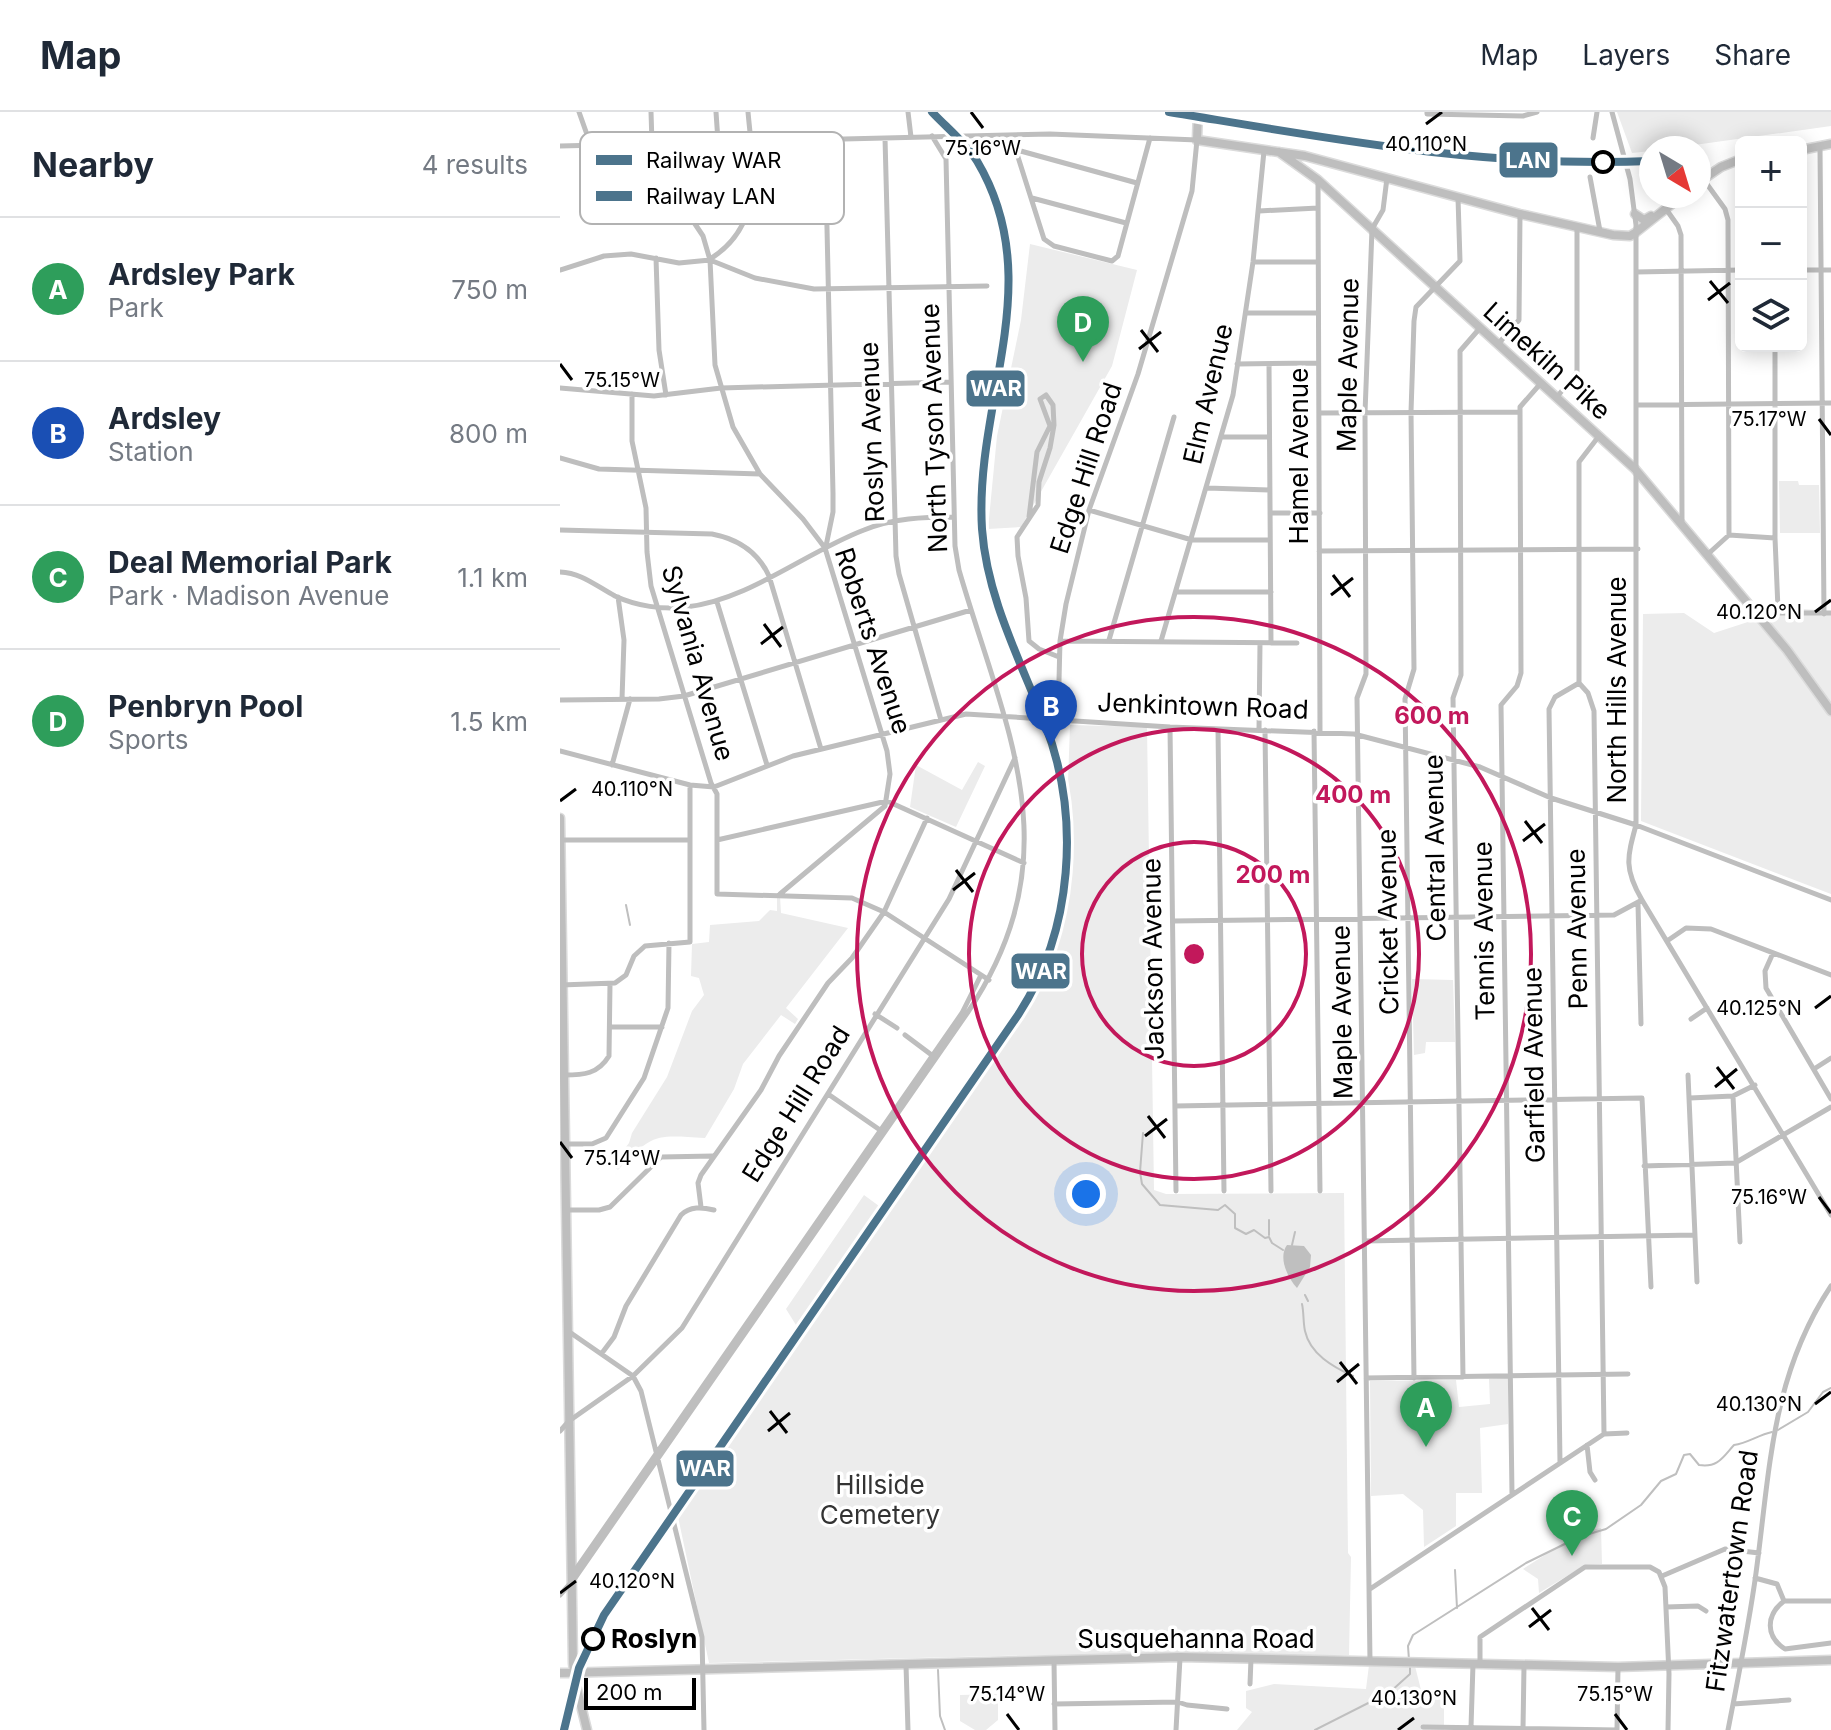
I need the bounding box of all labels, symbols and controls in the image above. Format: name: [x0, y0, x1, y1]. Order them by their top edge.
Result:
text: Map: [40, 32, 121, 78]
text: Map: [1480, 38, 1538, 72]
text: Layers: [1582, 38, 1670, 72]
text: Share: [1714, 38, 1791, 72]
legend: [580, 132, 844, 224]
text: 40.110°N: [1385, 132, 1467, 156]
text: 75.16°W: [945, 136, 1021, 160]
north arrow: [1639, 136, 1711, 208]
map controls: [1735, 136, 1807, 352]
button: +: [1735, 136, 1807, 208]
line badge: LAN: [1498, 141, 1559, 179]
text: Nearby: [32, 144, 154, 185]
text: Railway WAR: [646, 147, 781, 173]
text: LAN: [1505, 147, 1551, 173]
text: 4 results: [422, 149, 528, 180]
unlabelled marker: [1592, 151, 1614, 173]
text: Railway LAN: [646, 183, 776, 209]
button: −: [1735, 208, 1807, 280]
text: Ardsley Park: [108, 256, 295, 292]
text: A: [48, 274, 68, 305]
text: 750 m: [451, 274, 528, 305]
street label: Maple Avenue: [1330, 278, 1365, 452]
button: layers: [1735, 280, 1807, 352]
text: Park: [108, 292, 164, 323]
pin: D: [1057, 296, 1109, 362]
street label: Limekiln Pike: [1477, 296, 1617, 426]
street label: North Tyson Avenue: [914, 303, 953, 553]
street label: Elm Avenue: [1176, 321, 1239, 467]
street label: Roslyn Avenue: [853, 341, 890, 523]
text: 75.15°W: [584, 368, 660, 392]
street label: Hamel Avenue: [1283, 368, 1314, 544]
line badge: WAR: [965, 369, 1026, 408]
text: WAR: [970, 375, 1022, 401]
street label: Edge Hill Road: [1043, 378, 1128, 557]
text: Ardsley: [108, 400, 221, 436]
text: 75.17°W: [1731, 407, 1807, 431]
text: B: [49, 418, 67, 449]
text: 800 m: [449, 418, 528, 449]
text: Station: [108, 436, 194, 467]
text: Deal Memorial Park: [108, 544, 392, 580]
street label: Roberts Avenue: [829, 544, 918, 738]
text: C: [48, 562, 68, 593]
text: 1.1 km: [457, 562, 528, 593]
street label: Sylvania Avenue: [656, 562, 741, 764]
street label: North Hills Avenue: [1601, 576, 1632, 804]
text: Park · Madison Avenue: [108, 580, 389, 611]
text: 40.120°N: [1716, 600, 1802, 624]
pin: B: [1025, 680, 1077, 746]
street label: Jenkintown Road: [1097, 686, 1309, 725]
text: Penbryn Pool: [108, 688, 303, 724]
text: 600 m: [1394, 701, 1470, 730]
text: D: [49, 706, 67, 737]
text: 1.5 km: [450, 706, 528, 737]
text: Sports: [108, 724, 188, 755]
street label: Central Avenue: [1417, 754, 1452, 942]
text: 40.110°N: [591, 777, 673, 801]
text: 400 m: [1315, 780, 1391, 809]
street label: Cricket Avenue: [1370, 829, 1405, 1015]
street label: Tennis Avenue: [1466, 841, 1501, 1021]
street label: Penn Avenue: [1560, 848, 1593, 1010]
street label: Jackson Avenue: [1135, 858, 1170, 1060]
text: 200 m: [1235, 860, 1311, 889]
street label: Maple Avenue: [1324, 925, 1359, 1099]
centre of rings: [1180, 940, 1208, 968]
line badge: WAR: [1010, 952, 1071, 990]
text: WAR: [1015, 958, 1067, 984]
street label: Garfield Avenue: [1516, 967, 1551, 1163]
text: 40.125°N: [1716, 996, 1802, 1020]
street label: Edge Hill Road: [735, 1020, 856, 1188]
text: 75.14°W: [584, 1146, 660, 1170]
your location: [1066, 1174, 1106, 1214]
text: 75.16°W: [1731, 1185, 1807, 1209]
pin: A: [1400, 1381, 1452, 1447]
text: 40.130°N: [1716, 1392, 1802, 1416]
street label: Fitzwatertown Road: [1699, 1448, 1764, 1694]
line badge: WAR: [675, 1449, 735, 1488]
text: WAR: [679, 1455, 731, 1481]
park label: Hillside Cemetery: [820, 1469, 940, 1530]
pin: C: [1546, 1490, 1598, 1556]
text: 40.120°N: [589, 1569, 675, 1593]
place label: Roslyn: [611, 1623, 697, 1654]
street label: Susquehanna Road: [1077, 1623, 1315, 1654]
marker: Roslyn: [582, 1628, 604, 1650]
scale bar: [584, 1674, 696, 1710]
text: 200 m: [596, 1679, 663, 1705]
text: 75.14°W: [969, 1682, 1045, 1706]
text: 75.15°W: [1577, 1682, 1653, 1706]
text: 40.130°N: [1371, 1686, 1457, 1710]

